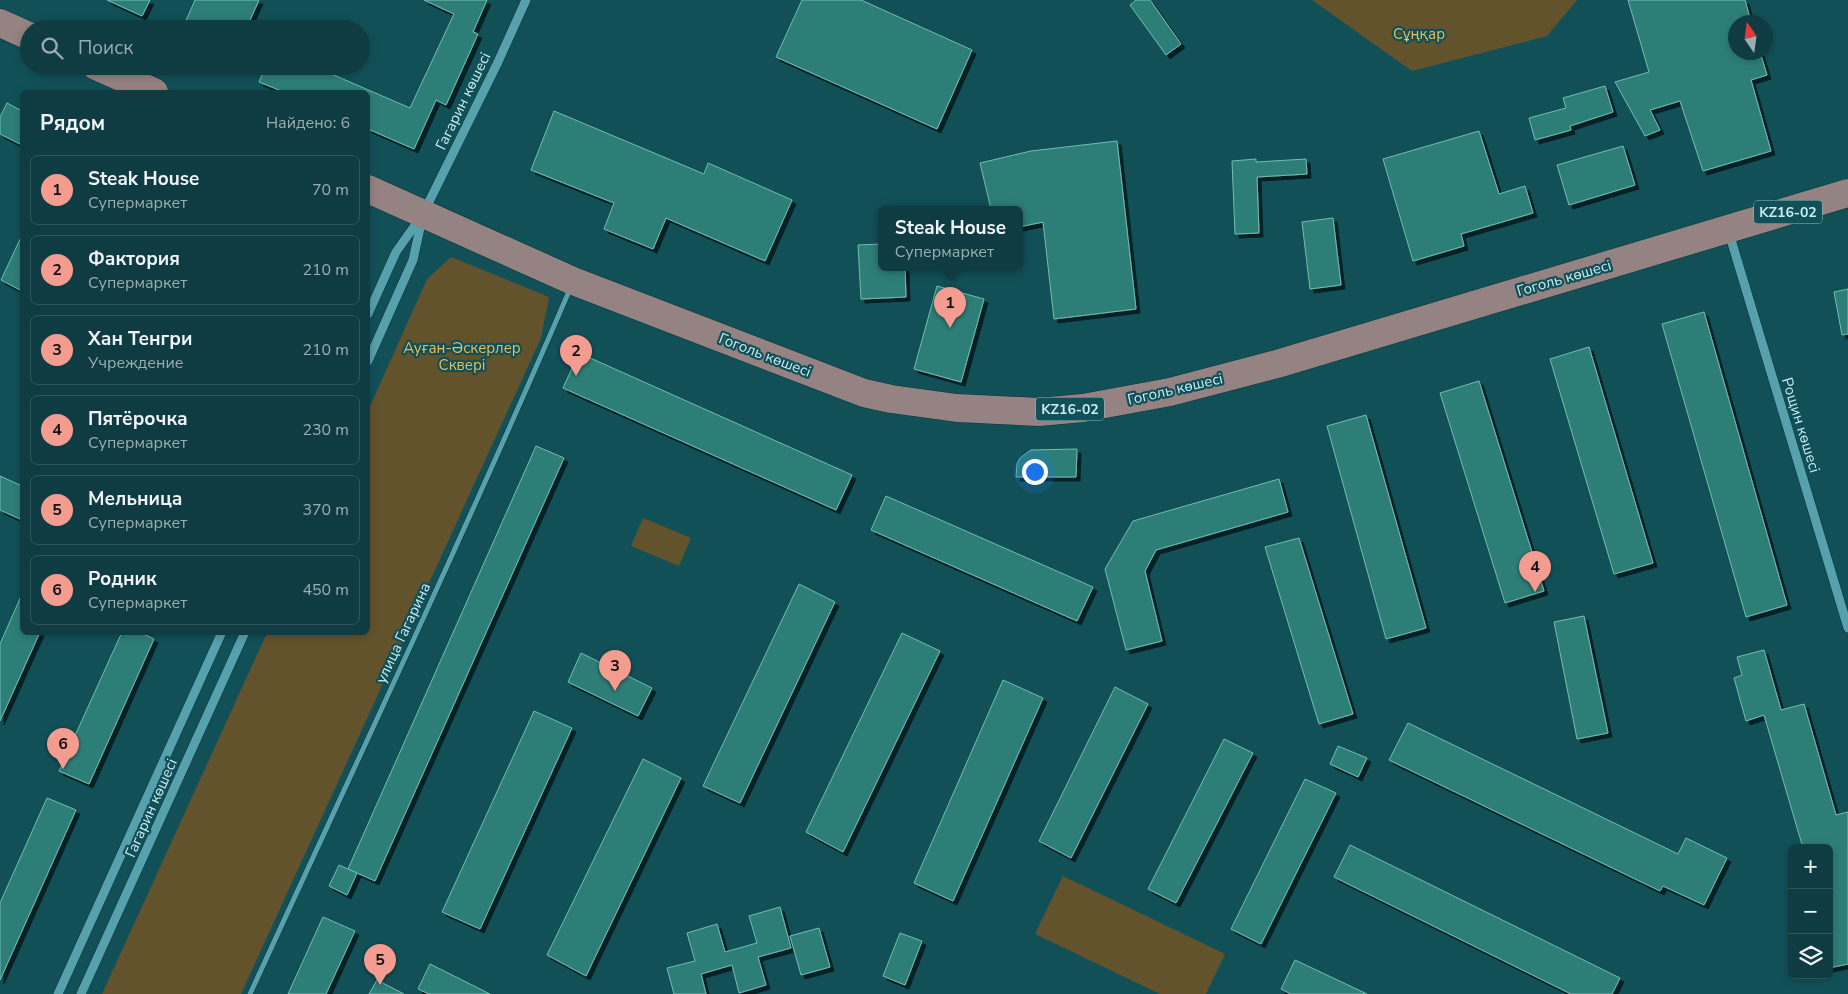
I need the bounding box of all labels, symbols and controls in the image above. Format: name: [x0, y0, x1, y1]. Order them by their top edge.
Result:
north arrow: [1728, 15, 1773, 60]
search box: [20, 20, 370, 75]
park label: Сұңқар: [1393, 24, 1445, 44]
icon: search: [38, 34, 66, 62]
text: Поиск: [78, 35, 133, 61]
street label: Гагарин көшесі: [431, 49, 495, 153]
text: Рядом: [40, 109, 105, 137]
text: Найдено: 6: [266, 112, 350, 134]
text: Steak House: [88, 166, 199, 192]
text: 1: [52, 179, 62, 201]
text: 70 m: [312, 179, 349, 201]
text: Супермаркет: [88, 192, 187, 214]
road number: KZ16-02: [1754, 200, 1822, 223]
popup: [878, 206, 1023, 271]
text: Steak House: [895, 215, 1006, 241]
text: Супермаркет: [895, 241, 994, 263]
text: Фактория: [88, 246, 180, 272]
street label: Гоголь көшесі: [1514, 255, 1614, 301]
text: 2: [52, 259, 62, 281]
text: 210 m: [302, 259, 349, 281]
text: Супермаркет: [88, 272, 187, 294]
pin: 1: [934, 287, 966, 328]
text: Хан Тенгри: [88, 326, 192, 352]
street label: Гоголь көшесі: [716, 328, 814, 382]
pin: 2: [560, 335, 592, 376]
park label: Ауған-Әскерлер Сквері: [403, 338, 521, 375]
text: 3: [52, 339, 62, 361]
text: 210 m: [302, 339, 349, 361]
text: Учреждение: [88, 352, 183, 374]
street label: Гоголь көшесі: [1125, 368, 1225, 410]
street label: Рощин көшесі: [1777, 375, 1825, 475]
road number: KZ16-02: [1036, 398, 1104, 420]
text: Пятёрочка: [88, 406, 188, 432]
text: 4: [52, 419, 62, 441]
text: 230 m: [302, 419, 349, 441]
text: Супермаркет: [88, 432, 187, 454]
your location: [1022, 459, 1048, 485]
text: Мельница: [88, 486, 182, 512]
text: 5: [52, 499, 62, 521]
text: 370 m: [302, 499, 349, 521]
text: Супермаркет: [88, 512, 187, 534]
pin: 4: [1519, 551, 1551, 592]
text: Родник: [88, 566, 157, 592]
text: 6: [52, 579, 62, 601]
text: 450 m: [302, 579, 349, 601]
street label: улица Гагарина: [371, 579, 435, 687]
text: Супермаркет: [88, 592, 187, 614]
pin: 3: [599, 650, 631, 691]
pin: 6: [47, 728, 79, 769]
street label: Гагарин көшесі: [120, 755, 182, 861]
map controls: [1788, 844, 1833, 979]
button: +: [1788, 844, 1833, 889]
button: −: [1788, 889, 1833, 934]
button: layers: [1788, 934, 1833, 979]
pin: 5: [364, 944, 396, 985]

